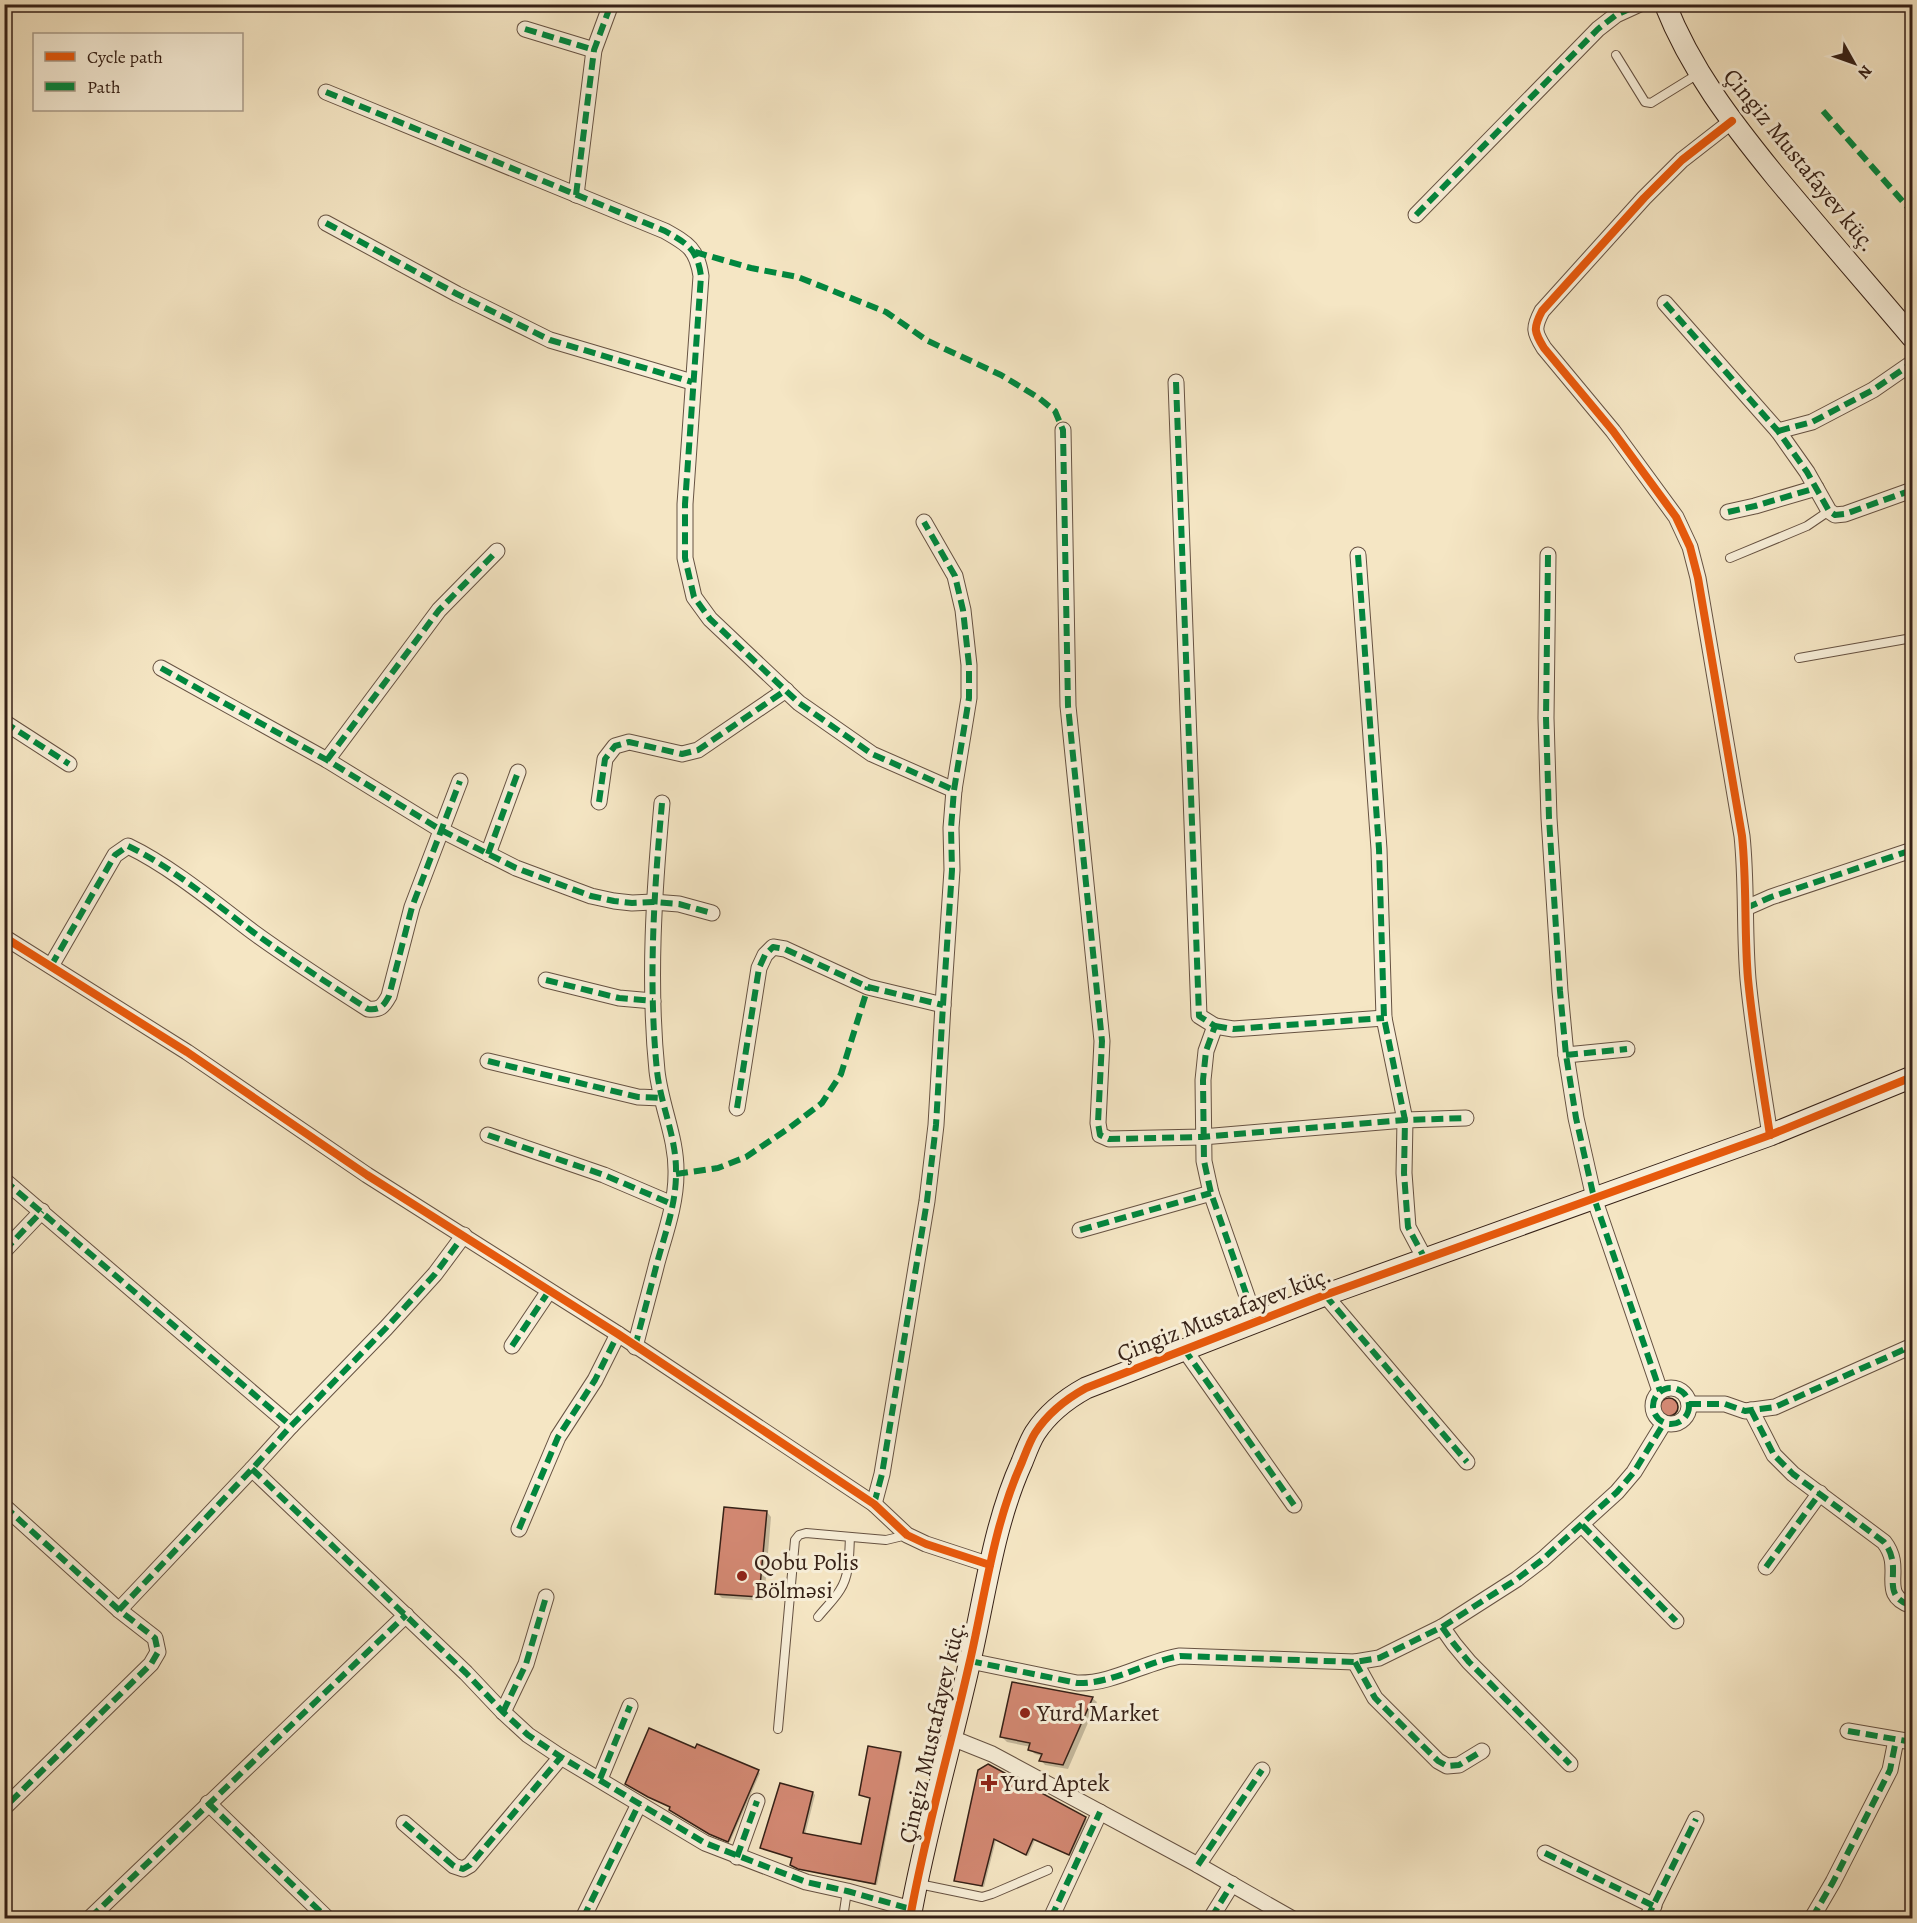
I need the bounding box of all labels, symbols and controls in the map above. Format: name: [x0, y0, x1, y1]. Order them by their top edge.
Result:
legend: [33, 33, 243, 111]
north arrow: [1824, 33, 1884, 93]
text: Cycle path: [87, 45, 163, 69]
text: N: [1852, 60, 1877, 84]
street label: Çingiz Mustafayev küç.: [1716, 62, 1884, 258]
text: Path: [87, 75, 121, 99]
street label: Çingiz Mustafayev küç.: [1112, 1258, 1336, 1370]
place label: Qobu Polis Bölməsi: [754, 1546, 859, 1606]
marker: Qobu Polis Bölməsi: [735, 1569, 749, 1583]
street label: Çingiz Mustafayev küç.: [891, 1618, 973, 1846]
place label: Yurd Market: [1036, 1697, 1159, 1729]
marker: Yurd Market: [1018, 1706, 1032, 1720]
place label: Yurd Aptek: [1000, 1767, 1110, 1799]
marker: Yurd Aptek: [982, 1776, 996, 1790]

